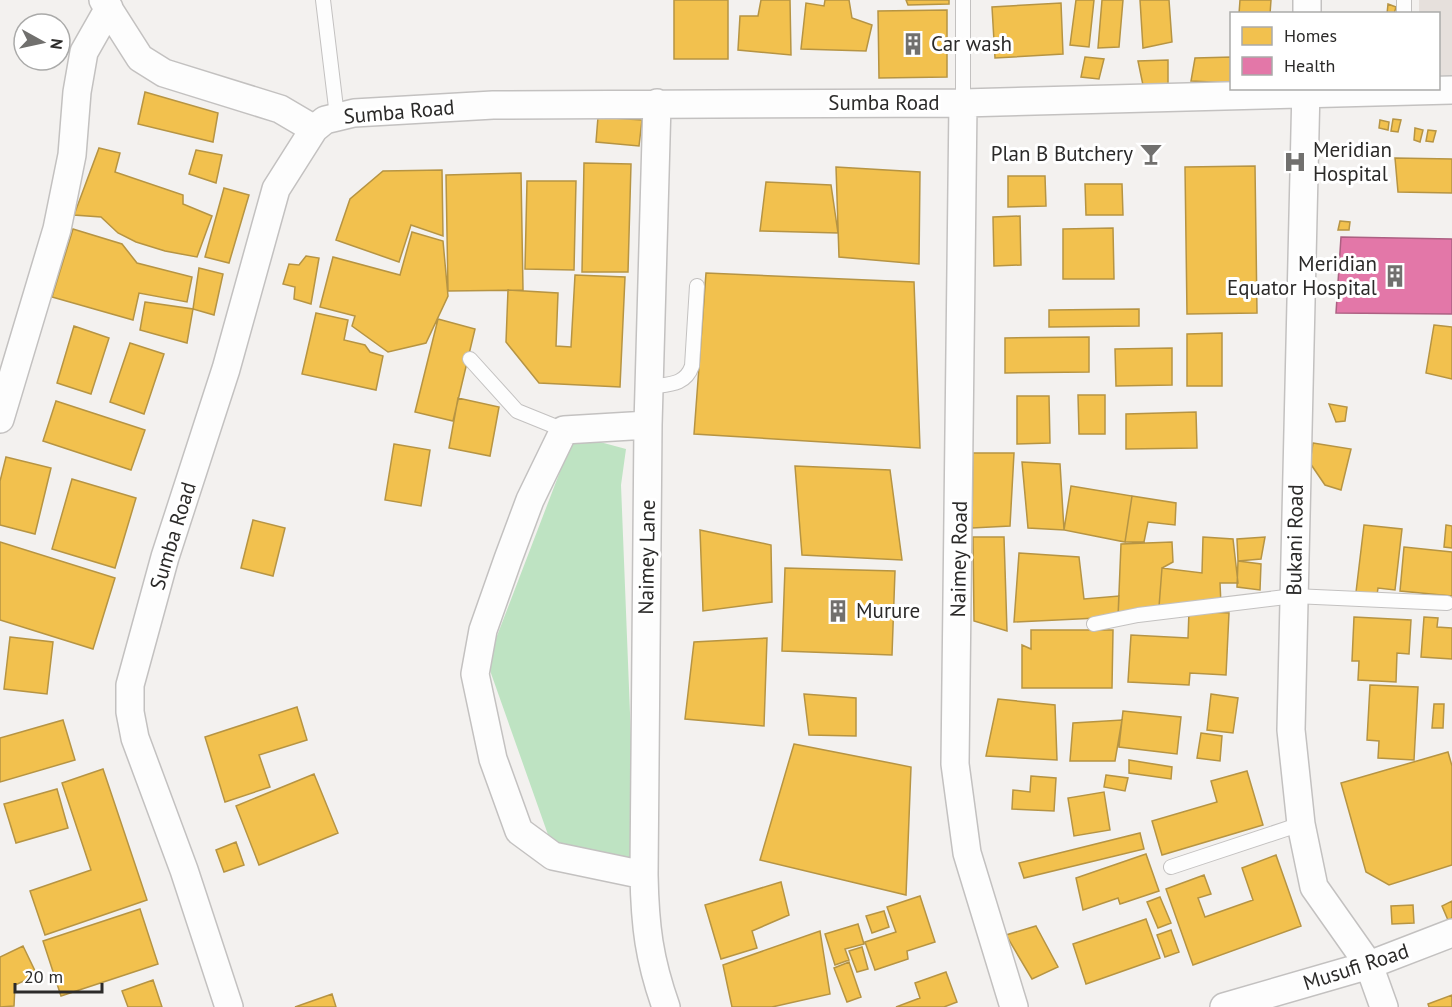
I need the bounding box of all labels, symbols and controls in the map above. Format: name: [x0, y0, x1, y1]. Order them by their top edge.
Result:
north arrow: [12, 12, 72, 72]
legend: [1230, 12, 1440, 90]
text: Homes: [1284, 24, 1337, 47]
place label: Car wash: [931, 30, 1012, 57]
building icon: Car wash: [900, 31, 926, 57]
text: N: [46, 37, 67, 51]
text: Health: [1284, 54, 1335, 77]
street label: Sumba Road: [828, 89, 940, 116]
street label: Sumba Road: [342, 93, 456, 130]
place label: Meridian Hospital: [1313, 136, 1392, 187]
place label: Plan B Butchery: [991, 140, 1133, 167]
bar icon: Plan B Butchery: [1138, 141, 1164, 167]
hospital icon: Meridian Hospital: [1282, 149, 1308, 175]
place label: Meridian Equator Hospital: [1227, 250, 1377, 301]
building icon: Meridian Equator Hospital: [1382, 263, 1408, 289]
street label: Sumba Road: [143, 479, 202, 593]
street label: Bukani Road: [1280, 484, 1309, 596]
street label: Naimey Lane: [632, 499, 661, 615]
street label: Naimey Road: [944, 500, 973, 617]
place label: Murure: [856, 597, 920, 624]
building icon: Murure: [825, 598, 851, 624]
street label: Musufi Road: [1300, 937, 1412, 996]
scale bar: [15, 956, 102, 994]
text: 20 m: [24, 965, 63, 988]

